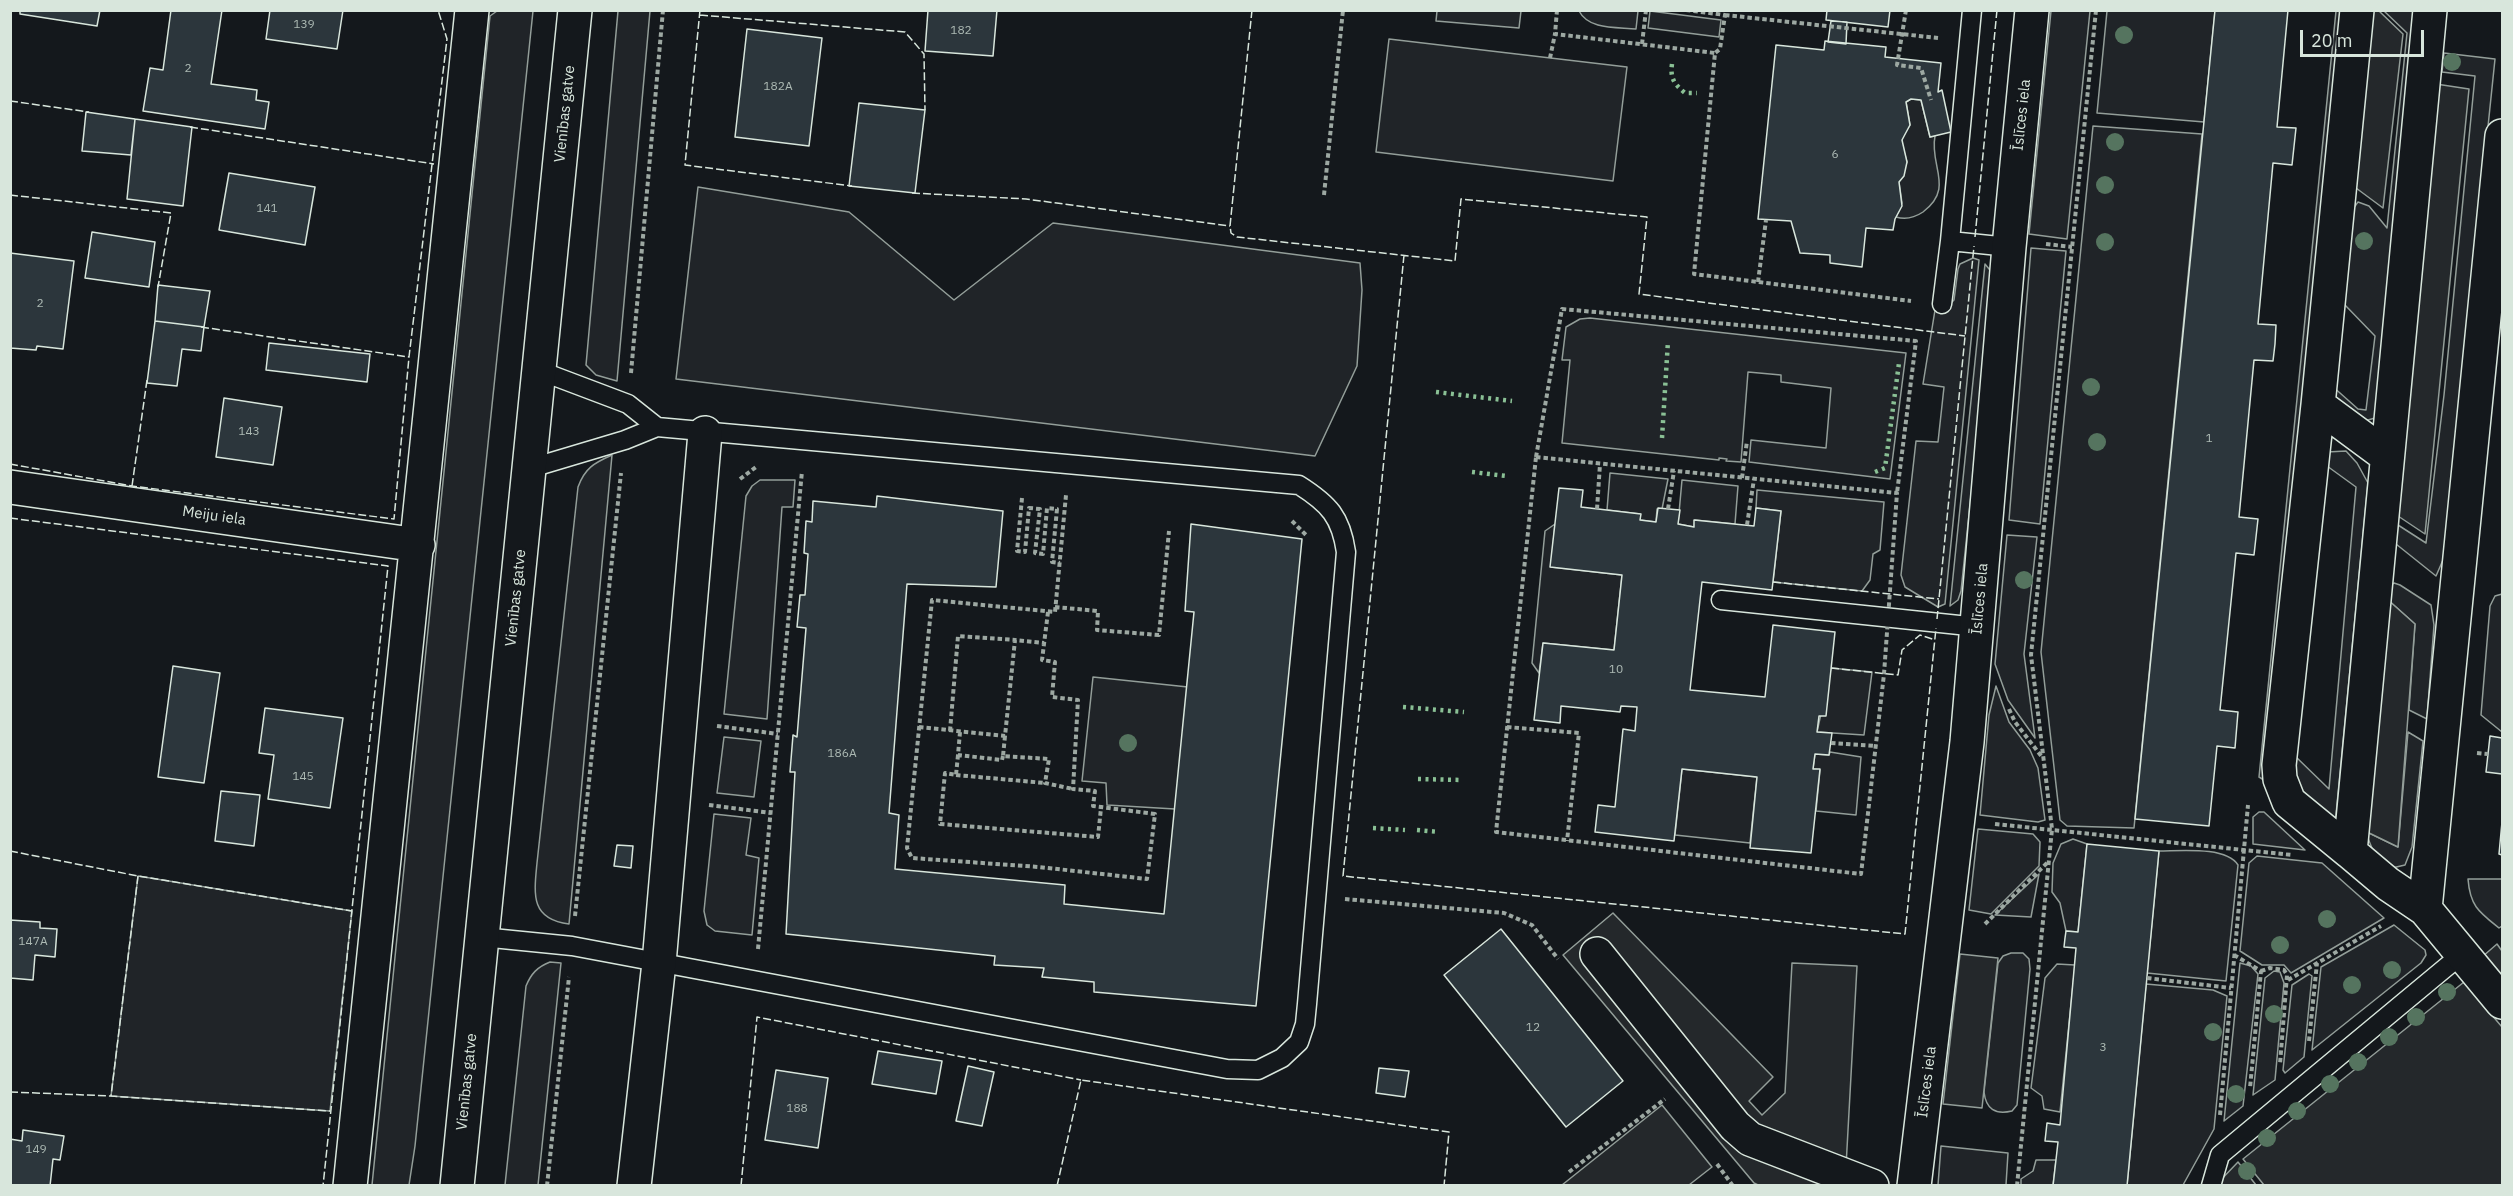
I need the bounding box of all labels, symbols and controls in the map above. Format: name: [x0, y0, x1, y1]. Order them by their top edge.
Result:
house number: 139: [293, 18, 315, 32]
scale bar: [2303, 18, 2428, 56]
house number: 182: [950, 24, 972, 38]
text: 20 m: [2311, 29, 2353, 52]
house number: 2: [184, 62, 192, 76]
street label: Vienības gatve: [551, 65, 579, 163]
street label: Īslīces iela: [2009, 78, 2035, 152]
house number: 182A: [763, 80, 793, 94]
house number: 6: [1831, 148, 1839, 162]
house number: 141: [256, 202, 278, 216]
house number: 2: [36, 297, 44, 311]
house number: 143: [238, 425, 260, 439]
house number: 1: [2205, 432, 2213, 446]
street label: Meiju iela: [181, 503, 247, 529]
street label: Vienības gatve: [502, 549, 530, 647]
street label: Īslīces iela: [1968, 562, 1992, 636]
house number: 10: [1609, 663, 1623, 677]
house number: 186A: [827, 747, 857, 761]
house number: 145: [292, 770, 314, 784]
house number: 147A: [18, 935, 48, 949]
house number: 12: [1526, 1021, 1540, 1035]
street label: Vienības gatve: [453, 1033, 481, 1131]
house number: 3: [2099, 1041, 2107, 1055]
street label: Īslīces iela: [1914, 1045, 1940, 1119]
house number: 188: [786, 1102, 808, 1116]
house number: 149: [25, 1143, 47, 1157]

